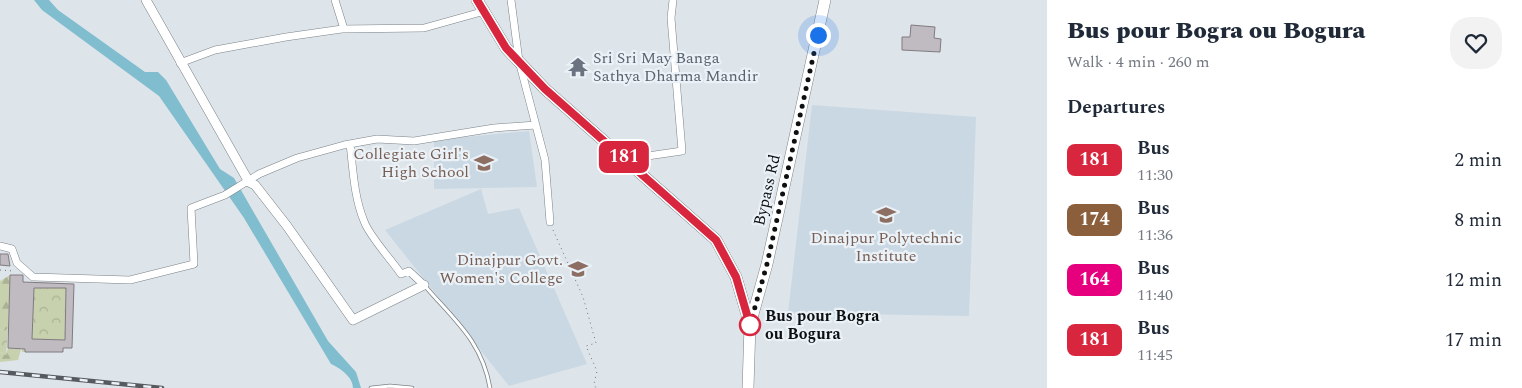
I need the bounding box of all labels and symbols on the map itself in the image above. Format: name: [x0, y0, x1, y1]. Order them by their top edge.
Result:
your location: [806, 23, 831, 48]
place label: Sri Sri May Banga Sathya Dharma Mandir: [593, 46, 758, 88]
temple icon: Sri Sri May Banga Sathya Dharma Mandir: [567, 56, 589, 78]
line badge: 181: [595, 141, 653, 173]
place label: Collegiate Girl's High School: [353, 142, 469, 184]
school or university icon: Collegiate Girl's High School: [473, 152, 495, 174]
street label: Bypass Rd: [747, 152, 787, 228]
school or university icon: Dinajpur Polytechnic Institute: [875, 204, 897, 226]
place label: Dinajpur Polytechnic Institute: [810, 226, 962, 268]
place label: Dinajpur Govt. Women's College: [440, 248, 563, 290]
school or university icon: Dinajpur Govt. Women's College: [567, 258, 589, 280]
place label: Bus pour Bogra ou Bogura: [765, 304, 880, 346]
marker: Bus pour Bogra ou Bogura: [739, 314, 761, 336]

